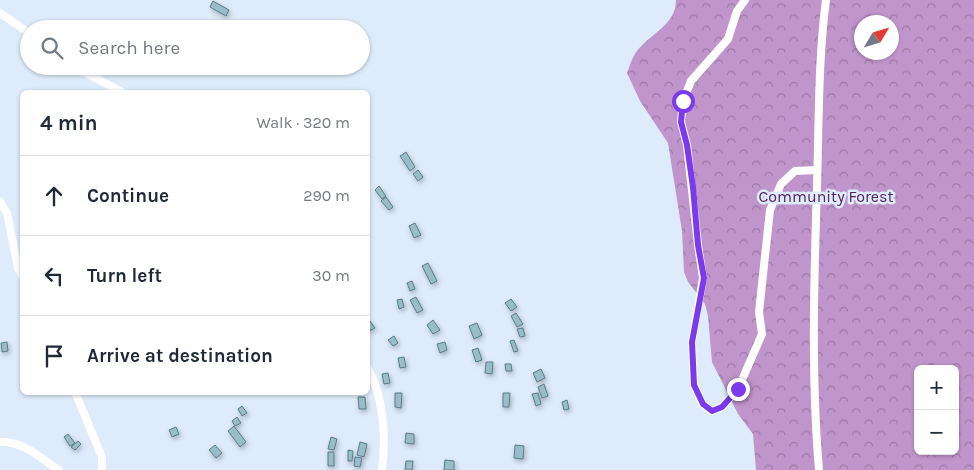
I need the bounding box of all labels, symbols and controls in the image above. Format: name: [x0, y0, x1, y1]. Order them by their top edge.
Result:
north arrow: [854, 15, 899, 60]
search box: [20, 20, 370, 75]
icon: search: [38, 34, 66, 62]
text: Search here: [78, 37, 180, 59]
route start: [672, 90, 695, 113]
text: 4 min: [40, 111, 98, 135]
text: Walk · 320 m: [256, 113, 350, 132]
icon: ahead: [40, 182, 68, 210]
text: Continue: [87, 185, 169, 207]
text: 290 m: [303, 186, 350, 205]
park label: Community Forest: [759, 187, 893, 206]
icon: left: [40, 262, 68, 290]
text: Turn left: [87, 265, 162, 287]
text: 30 m: [312, 266, 350, 285]
icon: arrive: [40, 342, 68, 370]
text: Arrive at destination: [87, 345, 273, 367]
map controls: [914, 365, 959, 455]
button: +: [914, 365, 959, 410]
route end: [727, 378, 750, 401]
button: −: [914, 410, 959, 455]

